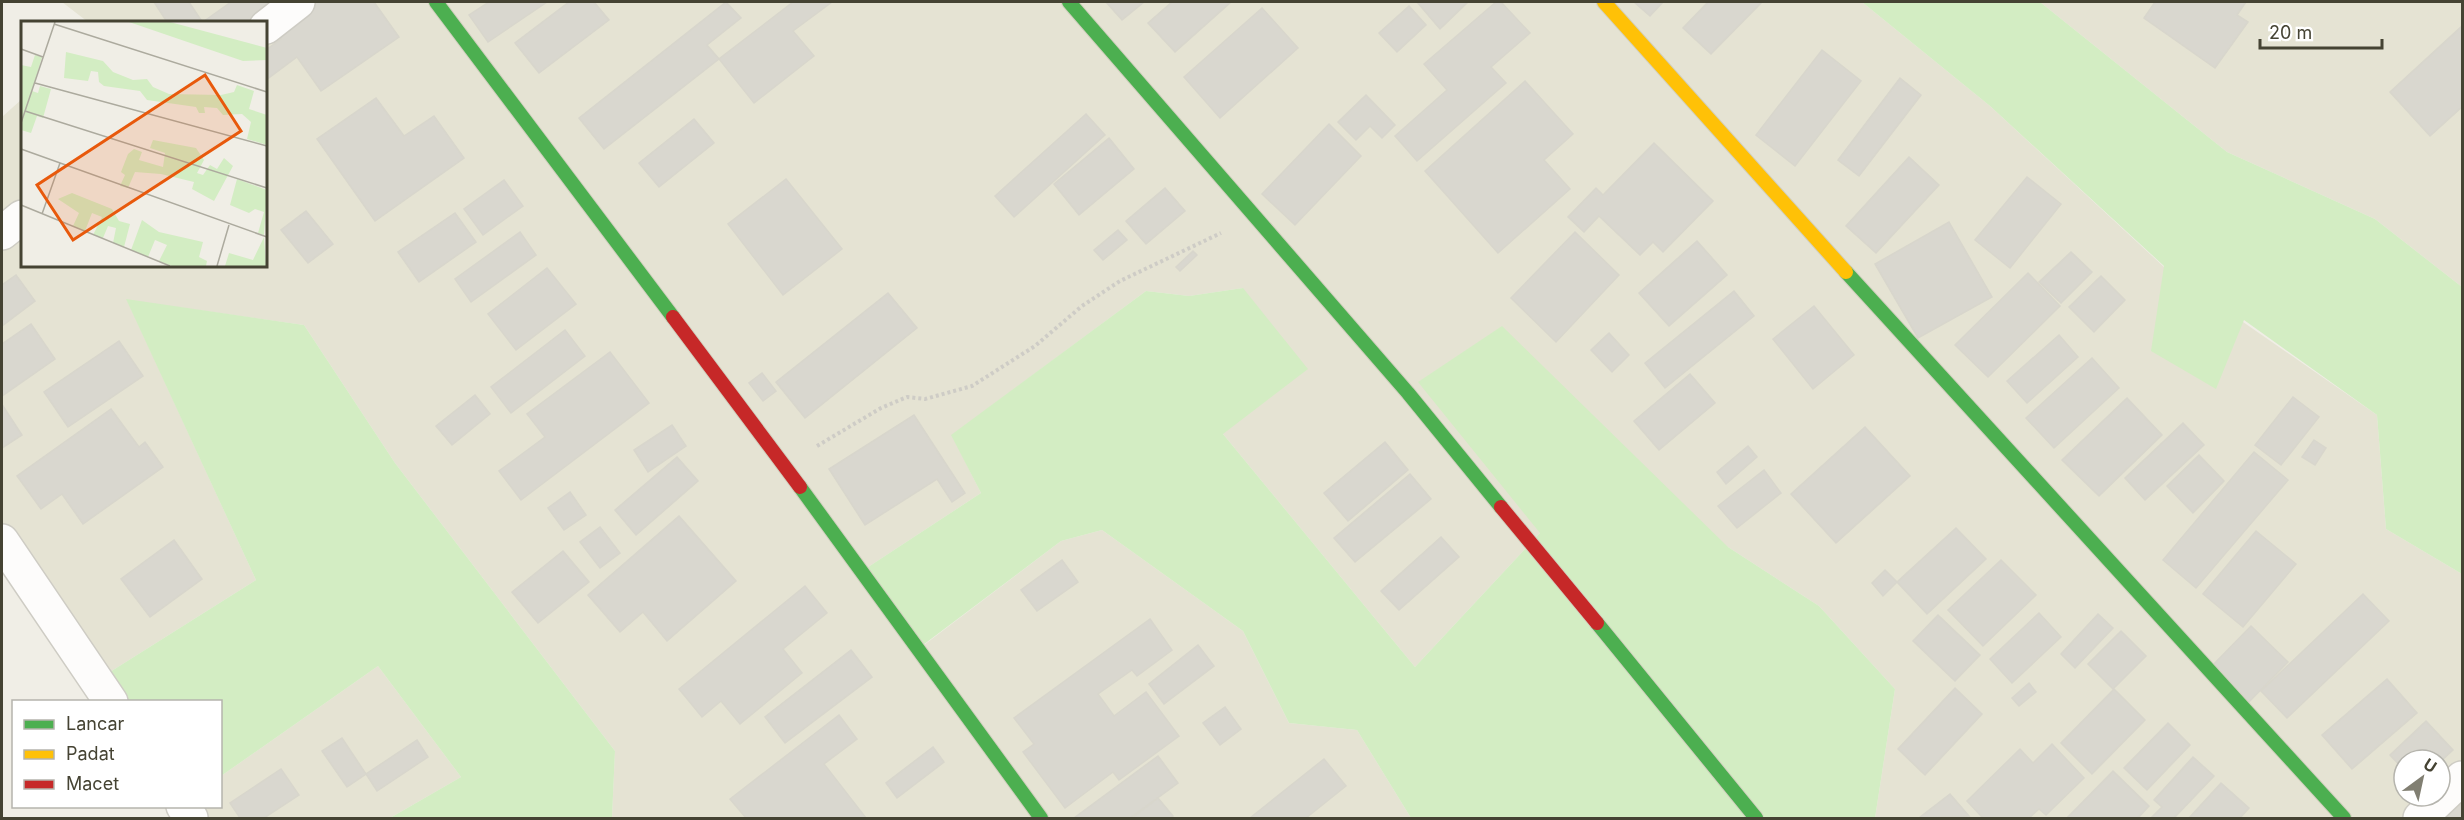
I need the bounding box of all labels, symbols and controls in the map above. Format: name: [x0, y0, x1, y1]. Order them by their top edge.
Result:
scale bar: [2260, 12, 2382, 50]
inset map: [21, 21, 267, 267]
text: 20 m: [2269, 22, 2312, 43]
legend: [12, 700, 222, 808]
text: Lancar: [66, 713, 124, 734]
text: Padat: [66, 743, 115, 764]
north arrow: [2392, 748, 2452, 808]
text: U: [2420, 754, 2441, 777]
text: Macet: [66, 773, 119, 794]

